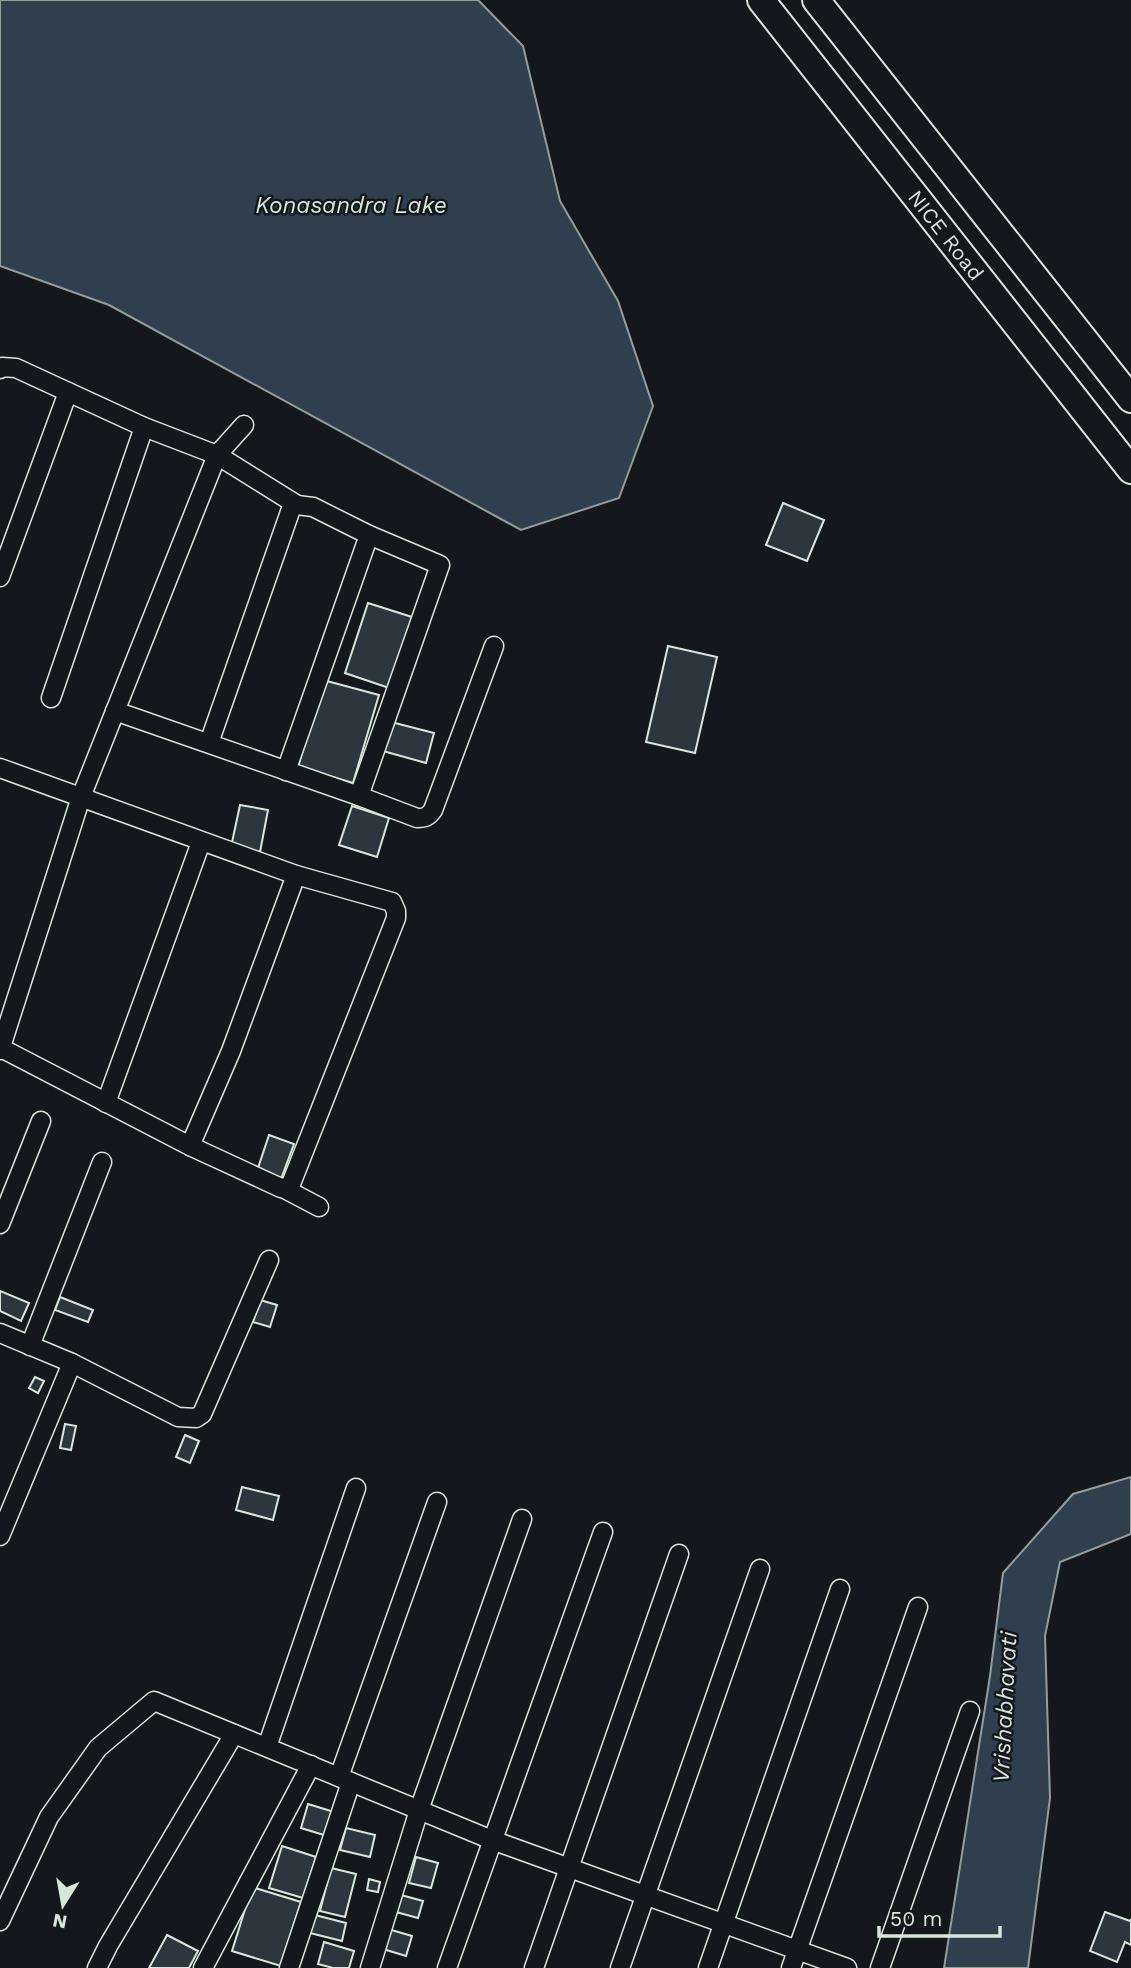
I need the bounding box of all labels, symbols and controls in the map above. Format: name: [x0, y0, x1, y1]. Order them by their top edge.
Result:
street label: NICE Road: [903, 185, 989, 285]
water label: Konasandra Lake: [255, 192, 447, 219]
water label: Vrishabhavati: [988, 1630, 1022, 1783]
north arrow: [28, 1870, 98, 1940]
scale bar: [879, 1895, 1000, 1939]
text: 50 m: [890, 1906, 942, 1931]
text: N: [51, 1909, 69, 1934]

